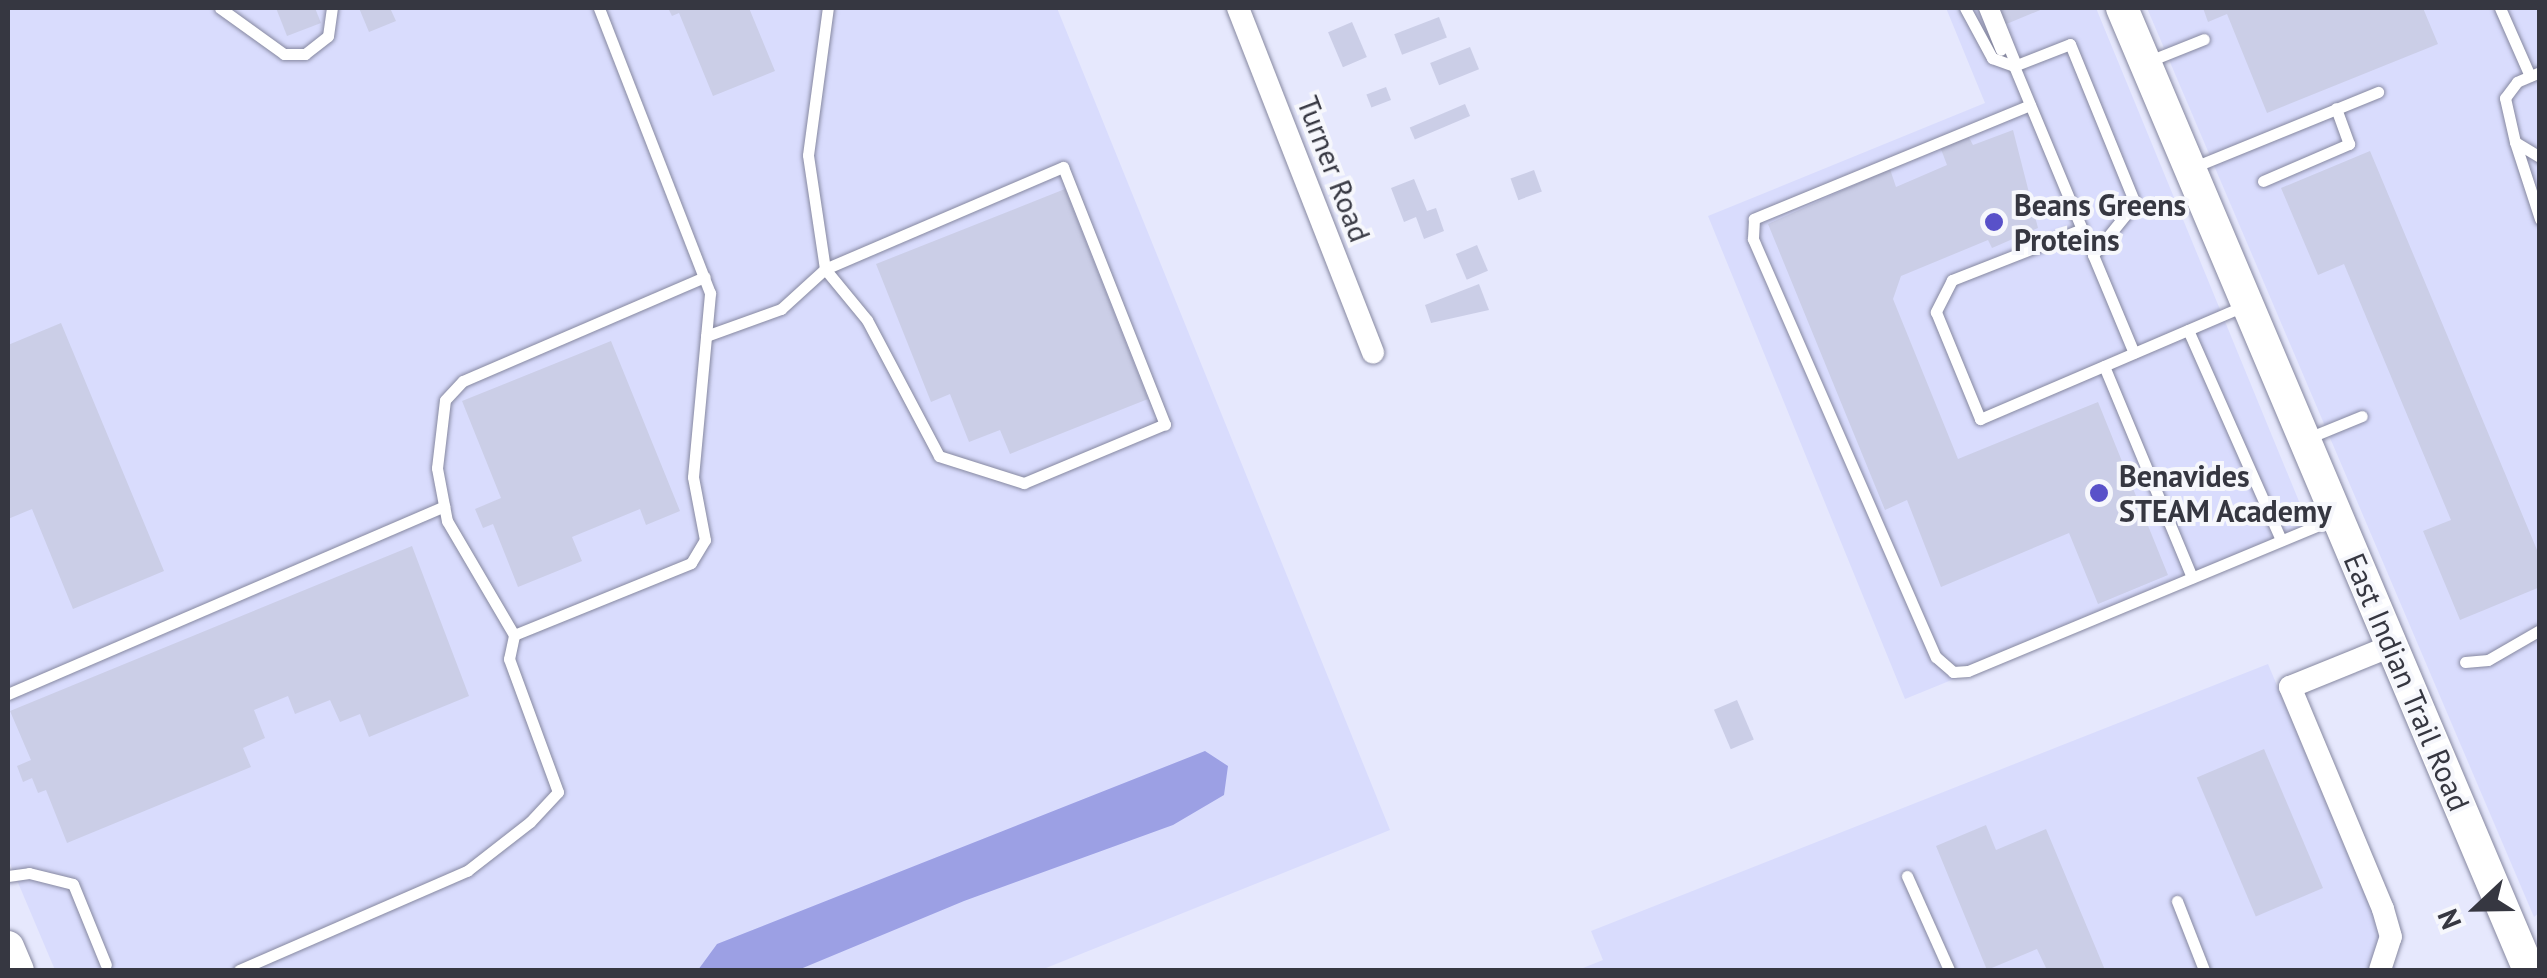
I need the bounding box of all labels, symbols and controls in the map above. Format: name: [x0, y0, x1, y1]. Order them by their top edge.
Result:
street label: Turner Road: [1290, 91, 1378, 247]
place label: Beans Greens Proteins: [2014, 187, 2187, 258]
marker: Beans Greens Proteins: [1983, 211, 2005, 233]
place label: Benavides STEAM Academy: [2119, 458, 2333, 528]
marker: Benavides STEAM Academy: [2088, 482, 2110, 504]
street label: East Indian Trail Road: [2336, 547, 2478, 817]
north arrow: [2427, 858, 2527, 958]
text: N: [2428, 904, 2469, 935]

